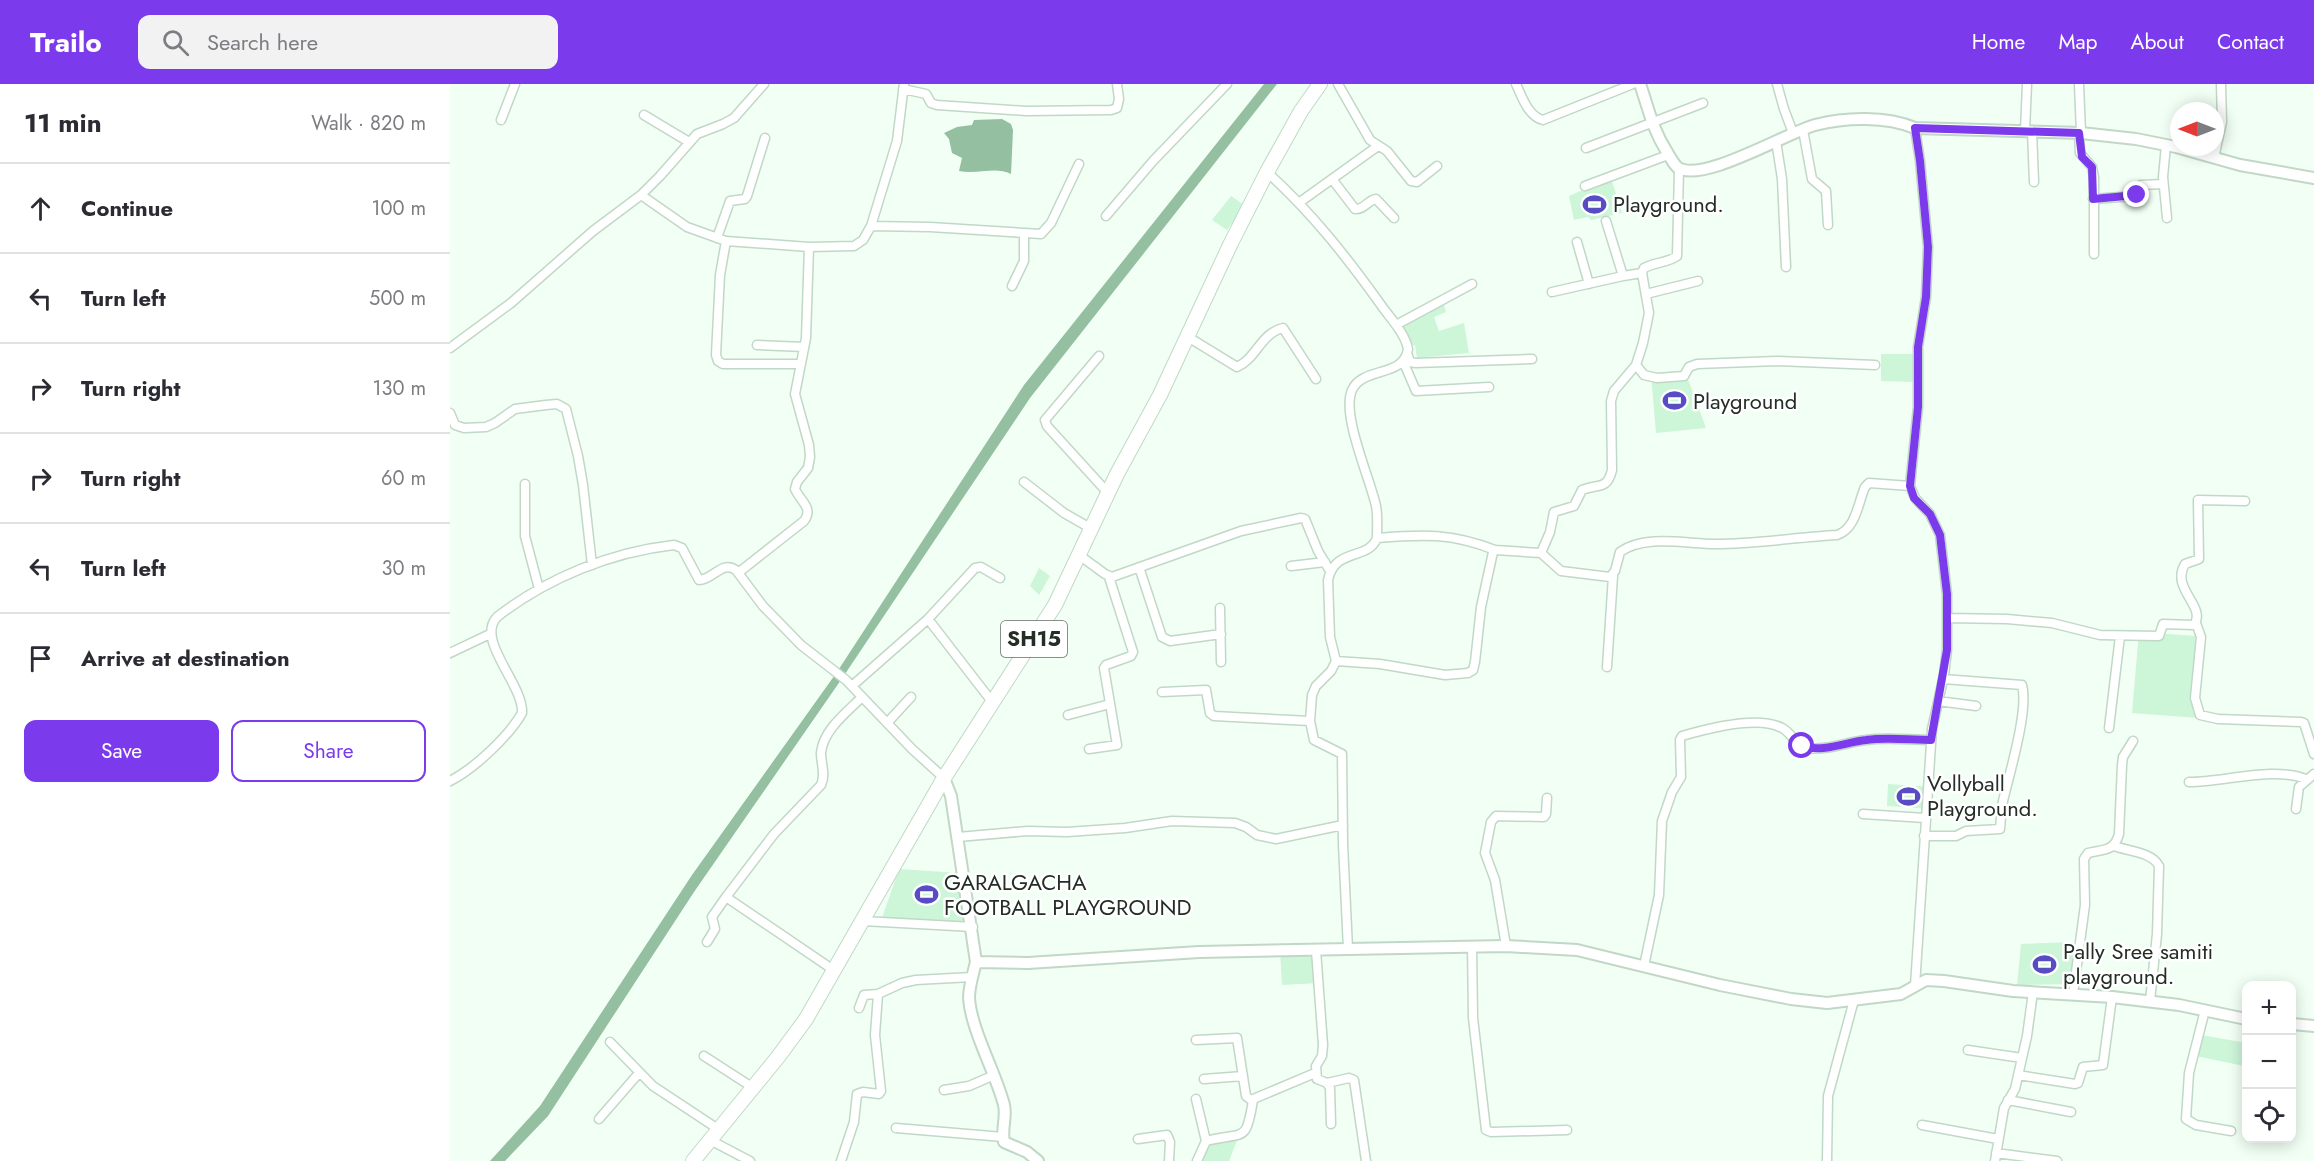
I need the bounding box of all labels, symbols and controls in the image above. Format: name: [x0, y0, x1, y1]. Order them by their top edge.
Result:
search box: [138, 15, 558, 69]
text: Trailo: [30, 22, 102, 63]
icon: search: [159, 26, 192, 59]
text: Search here: [207, 26, 318, 58]
text: Home: [1972, 27, 2025, 57]
text: Map: [2058, 27, 2098, 57]
text: About: [2131, 27, 2184, 57]
text: Contact: [2217, 27, 2284, 57]
north arrow: [2170, 102, 2224, 156]
text: 11 min: [24, 104, 102, 142]
text: Walk · 820 m: [311, 109, 426, 138]
route end: [2123, 181, 2149, 207]
place label: Playground.: [1613, 188, 1724, 220]
sports icon: Playground.: [1582, 191, 1608, 217]
icon: ahead: [24, 192, 57, 225]
text: Continue: [81, 192, 173, 224]
text: 100 m: [371, 194, 426, 223]
icon: left: [24, 282, 57, 315]
text: Turn left: [81, 282, 166, 314]
text: 500 m: [369, 284, 426, 313]
icon: right: [24, 372, 57, 405]
text: Turn right: [81, 372, 181, 404]
text: 130 m: [372, 374, 426, 403]
place label: Playground: [1693, 385, 1797, 417]
sports icon: Playground: [1662, 388, 1688, 414]
icon: right: [24, 462, 57, 495]
text: Turn right: [81, 462, 181, 494]
text: 60 m: [381, 464, 426, 493]
icon: left: [24, 552, 57, 585]
text: Turn left: [81, 552, 166, 584]
text: 30 m: [381, 554, 426, 583]
road number: SH15: [1001, 621, 1067, 657]
icon: arrive: [24, 642, 57, 675]
text: Arrive at destination: [81, 642, 290, 674]
button: Save: [24, 720, 219, 782]
button: Share: [231, 720, 426, 782]
route start: [1788, 732, 1814, 758]
place label: Vollyball Playground.: [1927, 767, 2038, 824]
sports icon: Vollyball Playground.: [1896, 783, 1922, 809]
place label: GARALGACHA FOOTBALL PLAYGROUND: [944, 866, 1192, 923]
sports icon: GARALGACHA FOOTBALL PLAYGROUND: [913, 882, 939, 908]
place label: Pally Sree samiti playground.: [2063, 935, 2213, 992]
sports icon: Pally Sree samiti playground.: [2032, 951, 2058, 977]
map controls: [2242, 981, 2296, 1143]
button: +: [2242, 981, 2296, 1035]
button: −: [2242, 1035, 2296, 1089]
button: locate: [2242, 1089, 2296, 1143]

